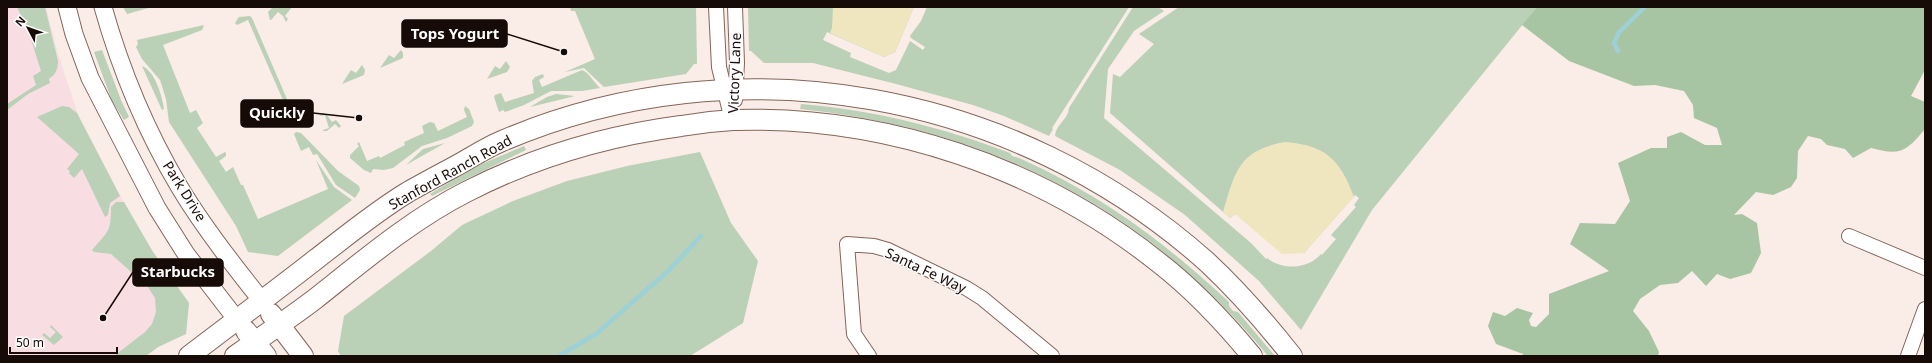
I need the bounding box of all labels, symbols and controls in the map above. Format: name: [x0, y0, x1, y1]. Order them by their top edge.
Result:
north arrow: [8, 8, 48, 48]
text: N: [11, 13, 29, 29]
callout: Tops Yogurt: [402, 20, 507, 47]
text: Tops Yogurt: [411, 23, 500, 43]
street label: Victory Lane: [723, 32, 745, 114]
callout: Quickly: [241, 100, 313, 127]
text: Quickly: [249, 102, 306, 122]
street label: Stanford Ranch Road: [385, 130, 515, 214]
street label: Park Drive: [159, 157, 211, 225]
street label: Santa Fe Way: [882, 243, 970, 297]
callout: Starbucks: [133, 259, 223, 286]
text: Starbucks: [141, 261, 215, 281]
scale bar: [10, 329, 117, 355]
text: 50 m: [16, 334, 44, 351]

